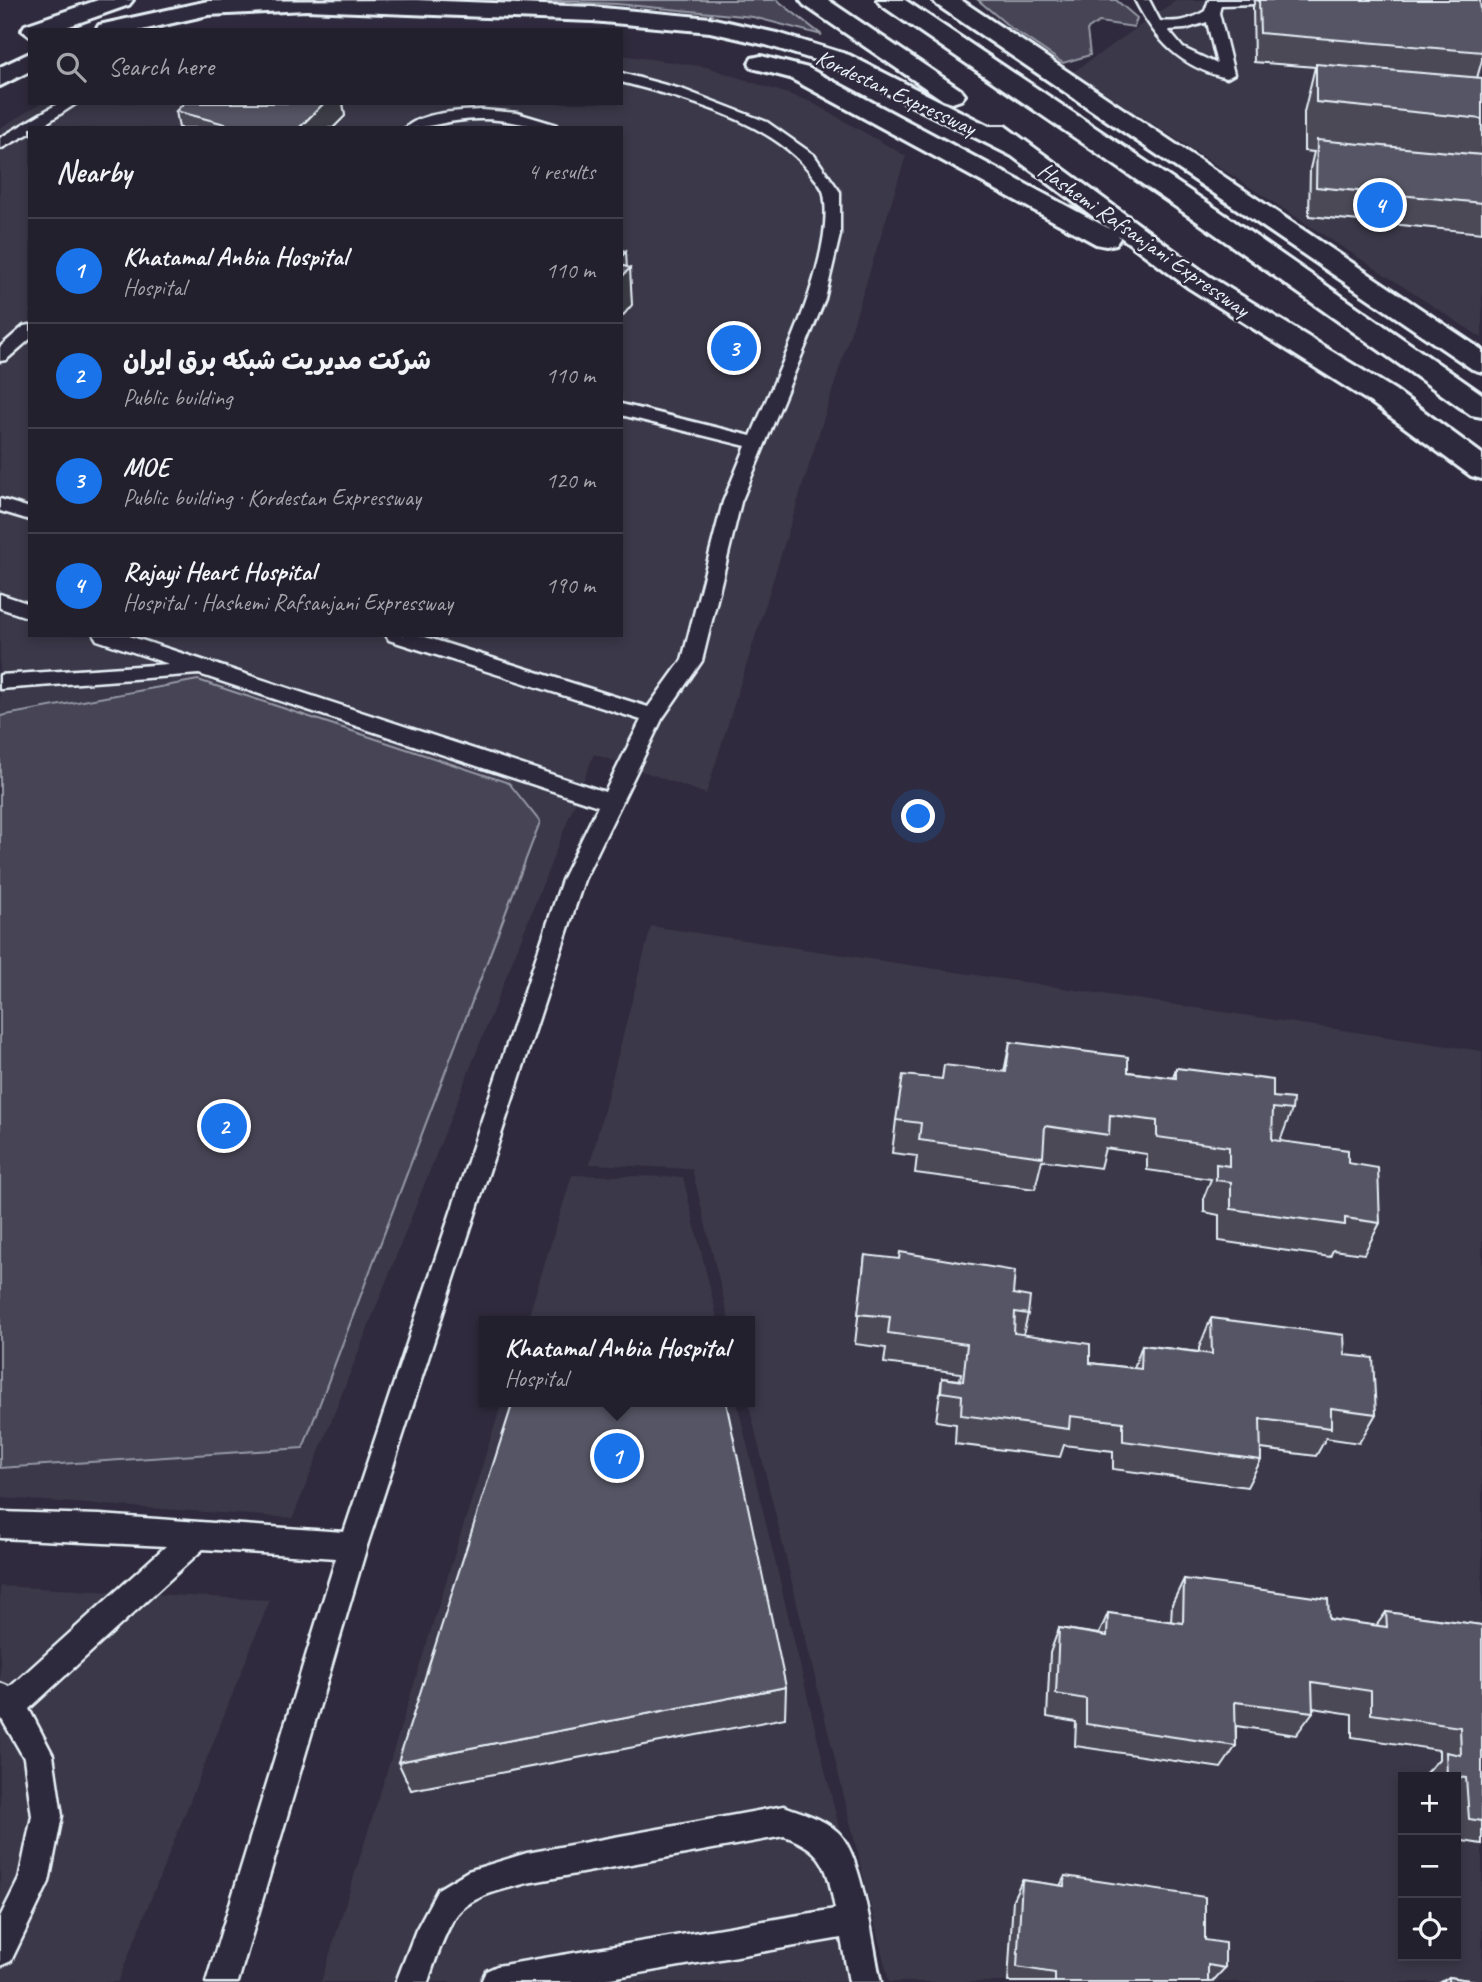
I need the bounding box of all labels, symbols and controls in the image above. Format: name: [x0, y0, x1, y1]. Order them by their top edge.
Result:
search box: [28, 28, 623, 105]
street label: Kordestan Expressway: [811, 43, 982, 143]
icon: search: [52, 48, 90, 86]
text: Search here: [108, 50, 214, 83]
text: Nearby: [56, 153, 132, 191]
street label: Hashemi Rafsanjani Expressway: [1032, 155, 1257, 325]
text: 4 results: [528, 157, 595, 186]
pin: 4: [1357, 179, 1403, 231]
text: Khatamal Anbia Hospital: [123, 240, 347, 273]
text: 1: [74, 256, 84, 285]
text: 110 m: [546, 256, 595, 285]
text: Hospital: [123, 273, 186, 302]
pin: 3: [711, 322, 757, 374]
text: شرکت مدیریت شبکه برق ایران: [123, 344, 431, 377]
text: 2: [74, 361, 84, 390]
text: 110 m: [546, 361, 595, 390]
text: Public building: [123, 383, 232, 412]
text: MOE: [123, 450, 170, 483]
text: 3: [74, 466, 84, 495]
text: 120 m: [546, 466, 595, 495]
text: Public building · Kordestan Expressway: [123, 483, 421, 512]
text: Rajayi Heart Hospital: [123, 555, 316, 588]
text: 4: [74, 571, 84, 600]
text: 190 m: [546, 571, 595, 600]
text: Hospital · Hashemi Rafsanjani Expressway: [123, 588, 453, 617]
your location: [901, 799, 935, 833]
pin: 2: [201, 1100, 247, 1152]
popup: [479, 1316, 755, 1407]
text: Khatamal Anbia Hospital: [505, 1331, 729, 1364]
text: Hospital: [505, 1364, 568, 1393]
pin: 1: [594, 1430, 640, 1482]
map controls: [1398, 1772, 1461, 1961]
button: +: [1398, 1772, 1461, 1835]
button: −: [1398, 1835, 1461, 1898]
button: locate: [1398, 1898, 1461, 1961]

